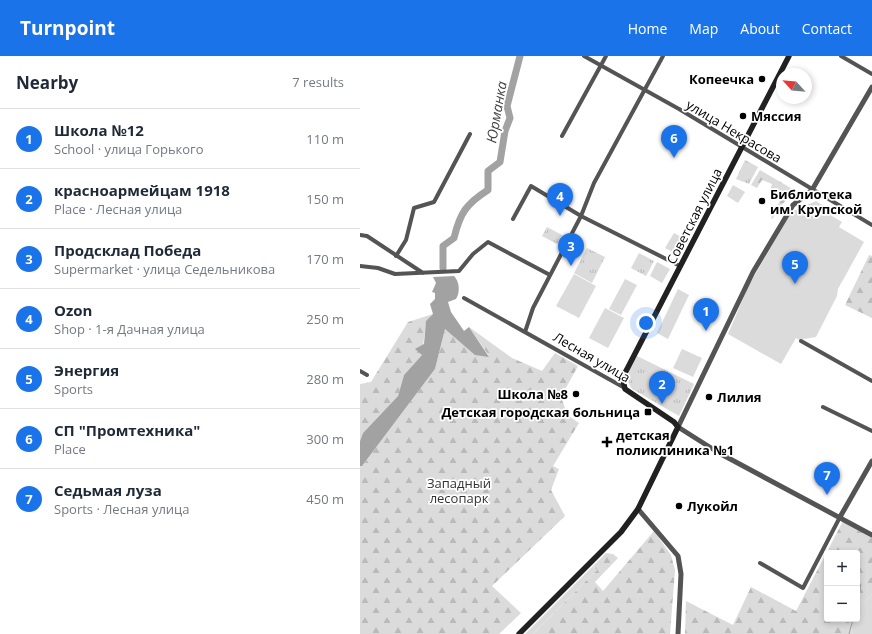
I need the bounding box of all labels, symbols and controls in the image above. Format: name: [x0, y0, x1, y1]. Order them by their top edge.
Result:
text: Turnpoint: [20, 15, 115, 41]
text: Home: [628, 19, 667, 38]
text: Map: [689, 19, 718, 38]
text: About: [740, 19, 780, 38]
text: Contact: [802, 19, 852, 38]
north arrow: [776, 68, 812, 104]
place label: Копеечка: [689, 70, 754, 88]
text: Nearby: [16, 71, 78, 94]
text: 7 results: [292, 73, 344, 91]
marker: Копеечка: [757, 74, 767, 84]
water label: Юрманка: [481, 80, 511, 144]
street label: улица Некрасова: [683, 95, 785, 167]
place label: Мяссия: [751, 107, 801, 125]
marker: Мяссия: [738, 111, 748, 121]
text: Школа №12: [54, 120, 144, 140]
pin: 6: [661, 125, 687, 158]
text: 1: [25, 130, 33, 148]
text: 110 m: [306, 130, 344, 148]
text: School · улица Горького: [54, 140, 204, 158]
street label: Советская улица: [662, 165, 726, 267]
text: красноармейцам 1918: [54, 180, 230, 200]
pin: 4: [547, 183, 573, 216]
place label: Библиотека им. Крупской: [770, 185, 862, 218]
text: 2: [25, 190, 33, 208]
text: 150 m: [306, 190, 344, 208]
marker: Библиотека им. Крупской: [757, 196, 767, 206]
text: Place · Лесная улица: [54, 200, 182, 218]
pin: 3: [558, 233, 584, 266]
text: Продсклад Победа: [54, 240, 201, 260]
text: 3: [25, 250, 33, 268]
text: 170 m: [306, 250, 344, 268]
pin: 5: [782, 251, 808, 284]
text: Supermarket · улица Седельникова: [54, 260, 275, 278]
pin: 1: [693, 298, 719, 331]
text: Ozon: [54, 300, 92, 320]
text: 4: [25, 310, 33, 328]
text: 250 m: [306, 310, 344, 328]
your location: [636, 313, 656, 333]
text: Shop · 1-я Дачная улица: [54, 320, 205, 338]
street label: Лесная улица: [550, 328, 634, 386]
text: Энергия: [54, 360, 119, 380]
text: 5: [25, 370, 33, 388]
text: 280 m: [306, 370, 344, 388]
pin: 2: [649, 371, 675, 404]
text: Sports: [54, 380, 93, 398]
place label: Школа №8: [497, 385, 568, 403]
place label: Лилия: [717, 388, 762, 406]
marker: Школа №8: [571, 389, 581, 399]
marker: Лилия: [704, 392, 714, 402]
place label: Детская городская больница: [441, 403, 640, 421]
marker: Детская городская больница: [643, 407, 653, 417]
text: СП "Промтехника": [54, 420, 200, 440]
place label: детская поликлиника №1: [616, 426, 734, 459]
text: 6: [25, 430, 33, 448]
text: 300 m: [306, 430, 344, 448]
marker: детская поликлиника №1: [601, 436, 613, 448]
text: Place: [54, 440, 86, 458]
pin: 7: [814, 462, 840, 495]
park label: Западный лесопарк: [427, 474, 491, 507]
text: Седьмая луза: [54, 480, 162, 500]
text: 7: [25, 490, 33, 508]
text: 450 m: [306, 490, 344, 508]
place label: Лукойл: [687, 497, 738, 515]
text: Sports · Лесная улица: [54, 500, 189, 518]
marker: Лукойл: [674, 501, 684, 511]
map controls: [824, 550, 860, 622]
button: +: [824, 550, 860, 586]
button: −: [824, 586, 860, 622]

